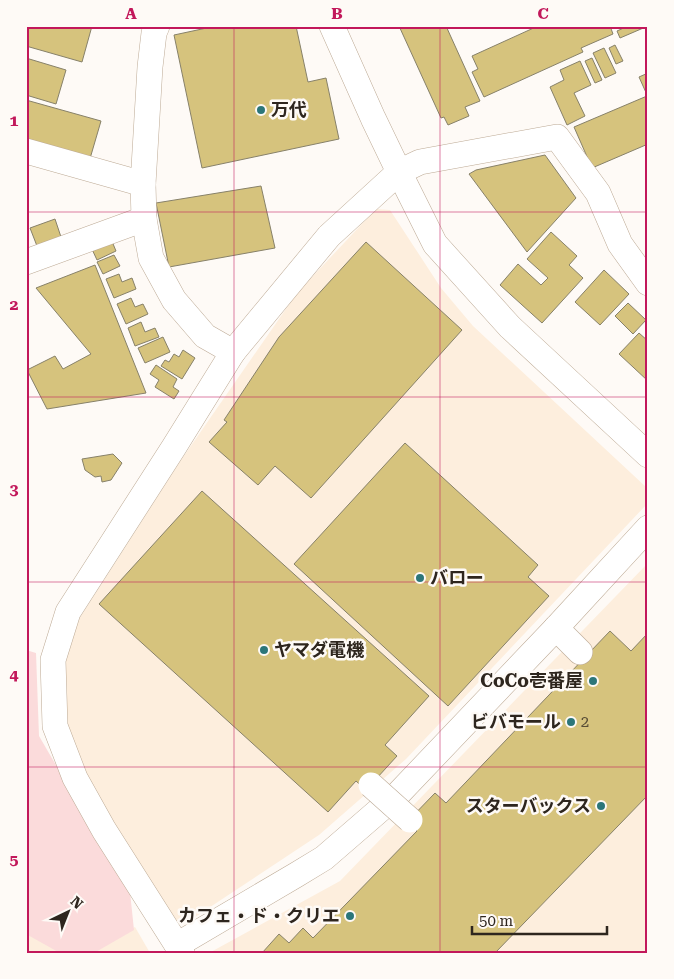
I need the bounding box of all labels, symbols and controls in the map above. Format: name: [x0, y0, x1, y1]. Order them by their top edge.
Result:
text: A: [125, 4, 137, 23]
text: B: [331, 4, 343, 23]
text: C: [537, 4, 549, 23]
place label: 万代: [271, 99, 307, 120]
marker: 万代: [255, 104, 267, 116]
text: 1: [10, 111, 19, 130]
text: 2: [10, 295, 19, 314]
text: 3: [10, 480, 19, 499]
place label: バロー: [430, 567, 484, 588]
marker: バロー: [414, 572, 426, 584]
place label: ヤマダ電機: [274, 639, 365, 660]
marker: ヤマダ電機: [258, 644, 270, 656]
text: 4: [10, 665, 19, 684]
place label: CoCo壱番屋: [480, 670, 583, 691]
marker: CoCo壱番屋: [587, 675, 599, 687]
place label: ビバモール: [471, 711, 561, 732]
house number: 2: [581, 713, 589, 731]
marker: ビバモール: [565, 716, 577, 728]
place label: スターバックス: [466, 795, 591, 816]
marker: スターバックス: [595, 800, 607, 812]
text: 5: [10, 850, 19, 869]
north arrow: [42, 886, 92, 936]
text: N: [67, 893, 86, 912]
scale bar: [472, 904, 606, 936]
place label: カフェ・ド・クリエ: [178, 905, 340, 926]
marker: カフェ・ド・クリエ: [344, 910, 356, 922]
text: 50 m: [479, 912, 514, 930]

